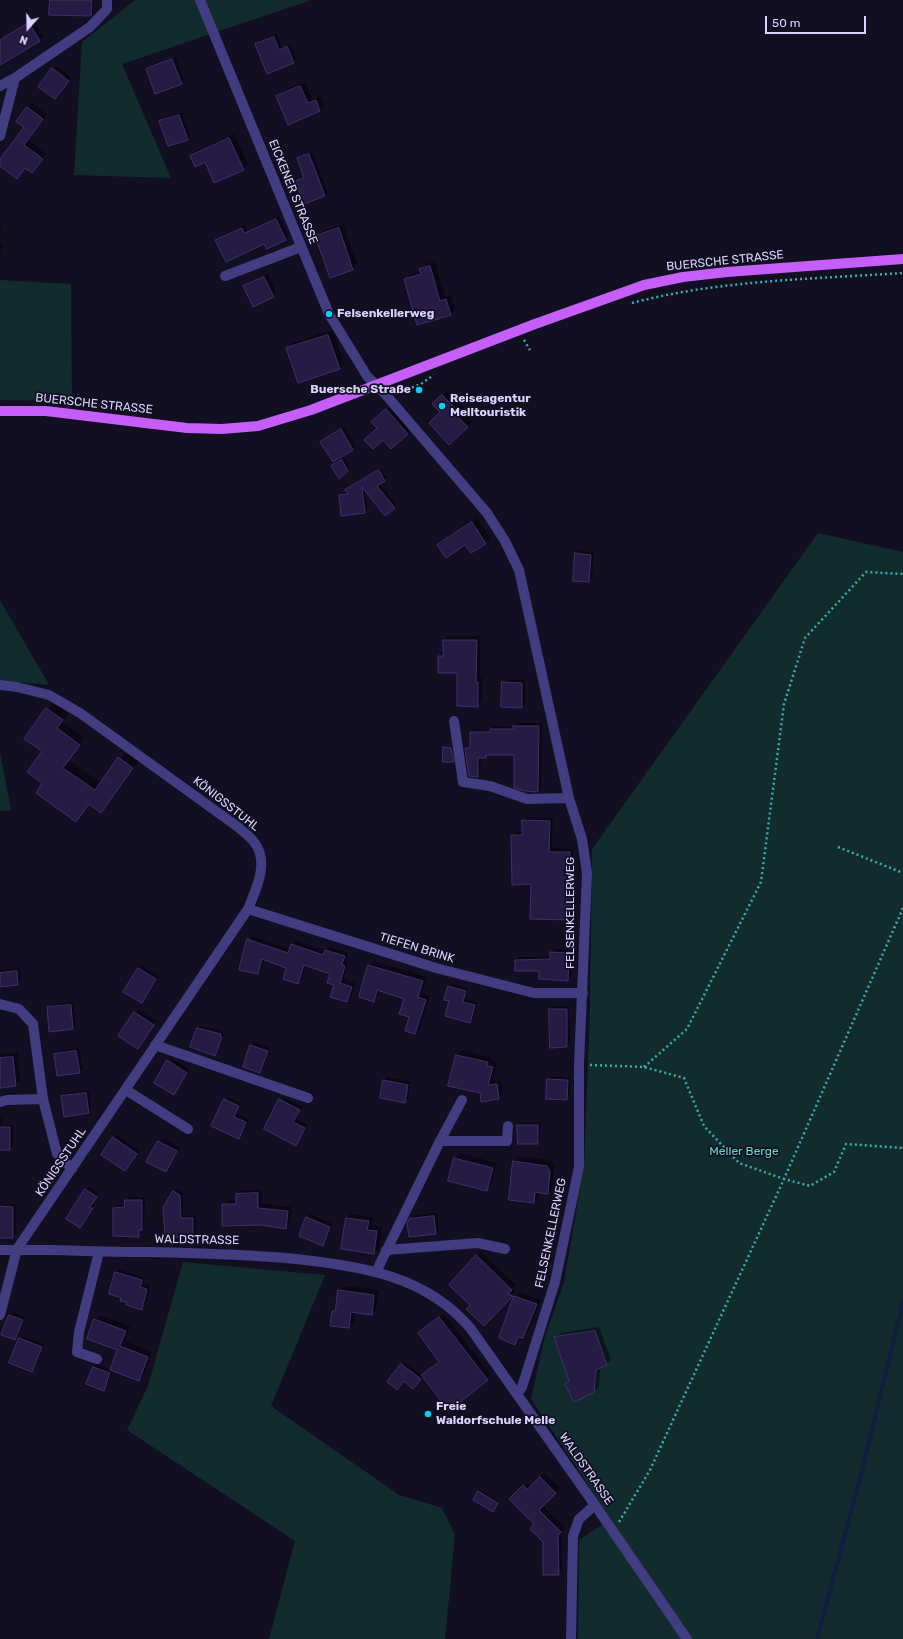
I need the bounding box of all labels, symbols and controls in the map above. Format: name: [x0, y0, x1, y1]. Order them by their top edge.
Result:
north arrow: [8, 8, 48, 48]
scale bar: [767, 8, 868, 34]
text: 50 m: [772, 16, 800, 30]
text: N: [18, 32, 30, 47]
street label: EICKENER STRASSE: [265, 138, 321, 246]
street label: BUERSCHE STRASSE: [666, 248, 784, 274]
place label: Felsenkellerweg: [337, 307, 434, 321]
marker: Felsenkellerweg: [324, 309, 334, 319]
place label: Buersche Straße: [310, 383, 411, 397]
marker: Buersche Straße: [414, 385, 424, 395]
street label: BUERSCHE STRASSE: [35, 391, 153, 417]
place label: Reiseagentur Melltouristik: [450, 392, 531, 420]
marker: Reiseagentur Melltouristik: [437, 401, 447, 411]
street label: KÖNIGSSTUHL: [190, 774, 262, 834]
street label: FELSENKELLERWEG: [564, 857, 578, 969]
street label: TIEFEN BRINK: [378, 930, 456, 966]
street label: KÖNIGSSTUHL: [33, 1125, 89, 1199]
park label: Meller Berge: [709, 1145, 779, 1159]
street label: FELSENKELLERWEG: [532, 1177, 570, 1289]
street label: WALDSTRASSE: [155, 1232, 239, 1248]
place label: Freie Waldorfschule Melle: [436, 1400, 555, 1428]
marker: Freie Waldorfschule Melle: [423, 1409, 433, 1419]
street label: WALDSTRASSE: [556, 1430, 616, 1508]

